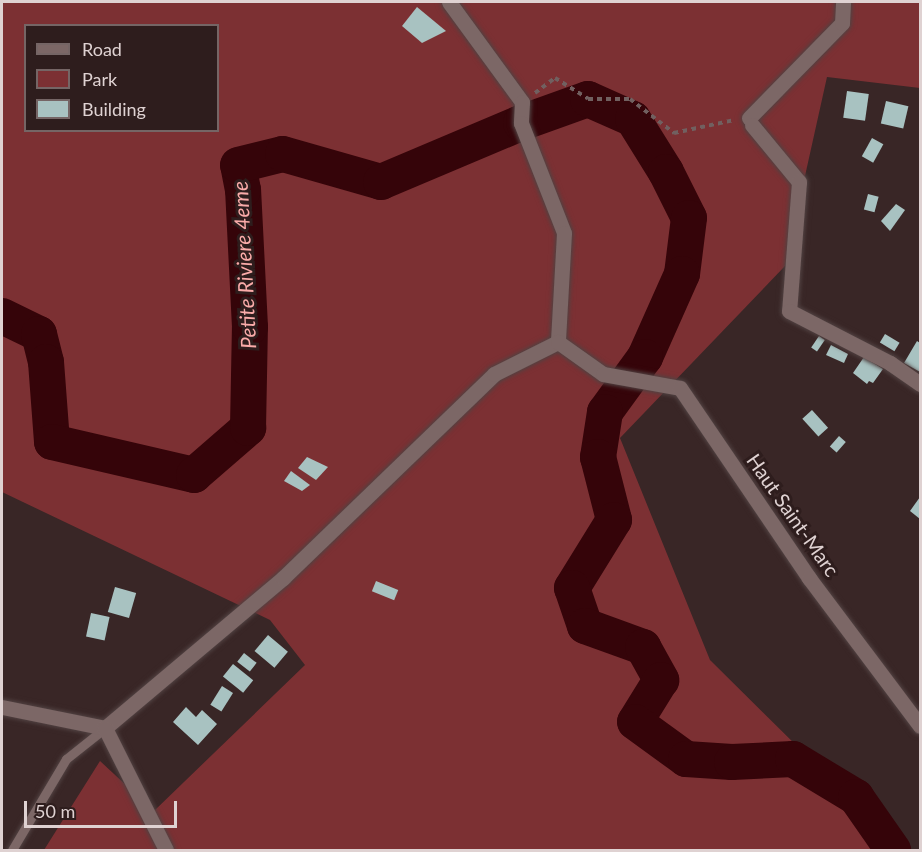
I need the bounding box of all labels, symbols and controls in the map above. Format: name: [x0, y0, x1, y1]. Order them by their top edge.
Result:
legend: [24, 24, 219, 132]
text: Road: [82, 38, 122, 60]
text: Park: [82, 68, 117, 90]
text: Building: [82, 98, 146, 120]
water label: Petite Riviere 4eme: [227, 181, 261, 349]
street label: Haut Saint-Marc: [742, 449, 844, 581]
scale bar: [27, 789, 180, 827]
text: 50 m: [35, 800, 75, 822]

